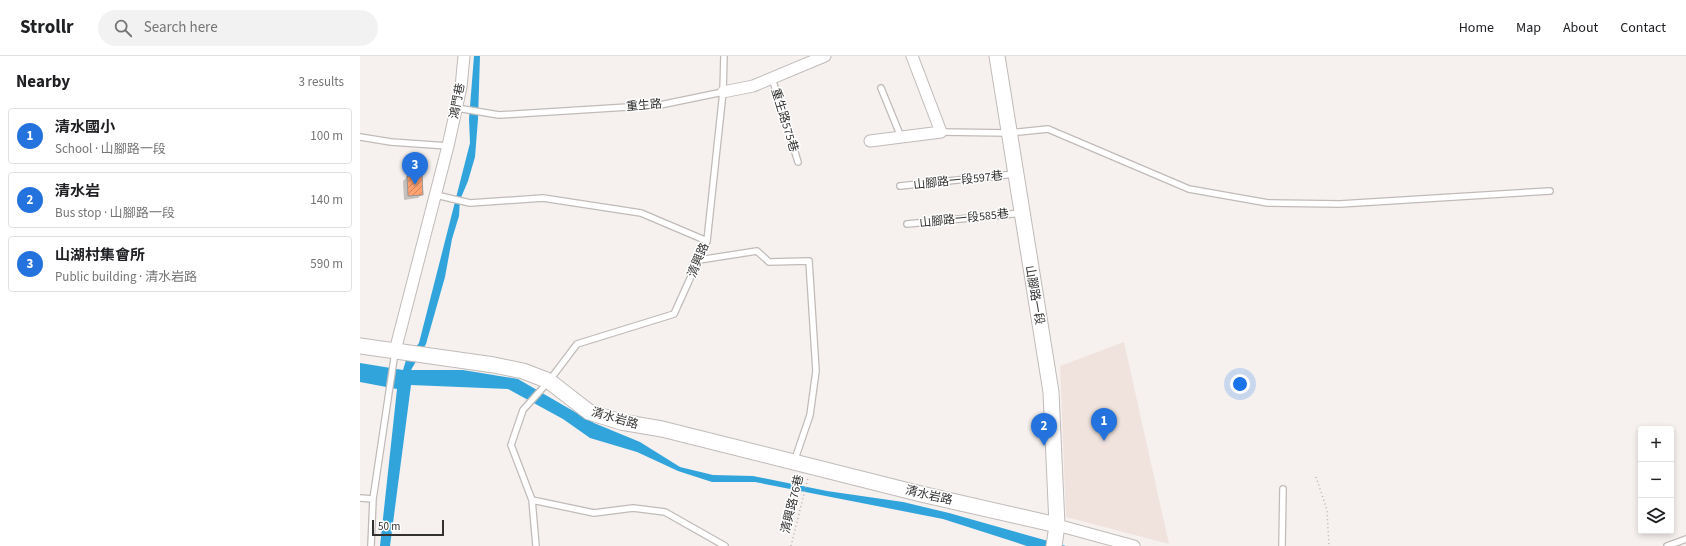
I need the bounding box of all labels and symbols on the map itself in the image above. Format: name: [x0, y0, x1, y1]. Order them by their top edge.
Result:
street label: 鴻門巷: [446, 82, 469, 120]
street label: 重生路575巷: [767, 86, 802, 154]
street label: 重生路: [625, 95, 663, 116]
pin: 3: [402, 152, 428, 185]
street label: 山腳路一段597巷: [912, 167, 1004, 194]
street label: 山腳路一段585巷: [918, 205, 1010, 232]
street label: 清興路: [684, 240, 713, 280]
street label: 山腳路一段: [1021, 264, 1048, 326]
your location: [1230, 374, 1250, 394]
street label: 清水岩路: [589, 404, 640, 433]
pin: 1: [1091, 408, 1117, 441]
pin: 2: [1031, 413, 1057, 446]
street label: 清興路76巷: [777, 473, 808, 535]
street label: 清水岩路: [904, 482, 954, 509]
scale bar: [372, 518, 444, 537]

